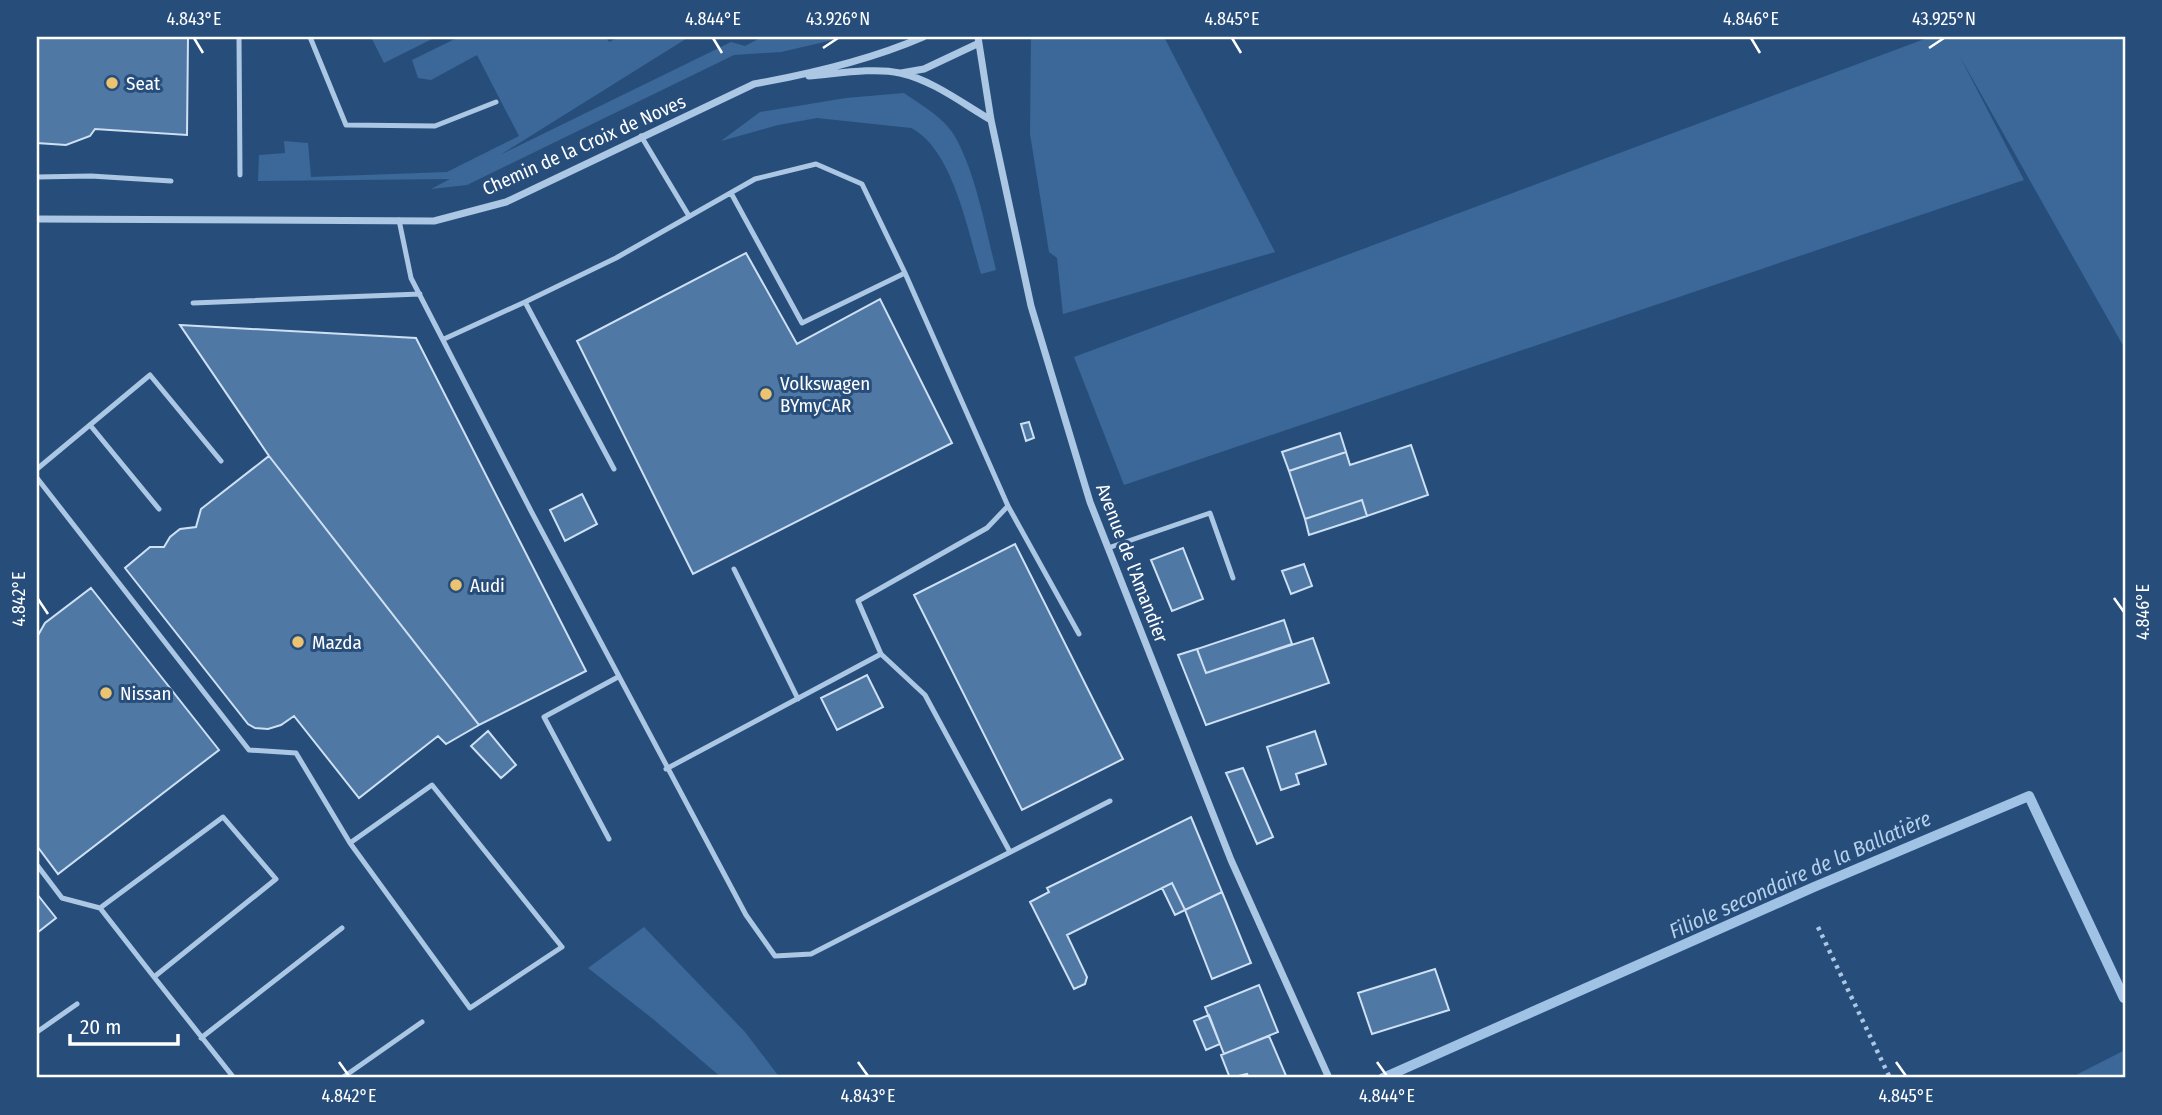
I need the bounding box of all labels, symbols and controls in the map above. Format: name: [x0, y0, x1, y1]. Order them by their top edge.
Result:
text: 4.843°E: [167, 8, 222, 30]
text: 4.844°E: [685, 8, 741, 30]
text: 43.926°N: [806, 8, 870, 30]
text: 4.845°E: [1204, 8, 1260, 30]
text: 4.846°E: [1723, 8, 1779, 30]
text: 43.925°N: [1912, 8, 1976, 30]
place label: Seat: [126, 72, 161, 95]
marker: Seat: [104, 75, 120, 91]
street label: Chemin de la Croix de Noves: [479, 90, 689, 200]
place label: Volkswagen BYmyCAR: [780, 372, 870, 417]
marker: Volkswagen BYmyCAR: [758, 386, 774, 402]
street label: Avenue de l'Amandier: [1091, 480, 1173, 646]
text: 4.842°E: [8, 572, 30, 626]
place label: Audi: [470, 574, 505, 597]
marker: Audi: [448, 577, 464, 593]
text: 4.846°E: [2132, 584, 2154, 640]
place label: Mazda: [312, 631, 362, 654]
marker: Mazda: [290, 634, 306, 650]
place label: Nissan: [120, 682, 172, 705]
marker: Nissan: [98, 685, 114, 701]
water label: Filiole secondaire de la Ballatière: [1665, 805, 1935, 945]
scale bar: [70, 1003, 178, 1047]
text: 20 m: [80, 1014, 121, 1040]
text: 4.842°E: [322, 1085, 376, 1107]
text: 4.843°E: [841, 1085, 896, 1107]
text: 4.844°E: [1359, 1085, 1415, 1107]
text: 4.845°E: [1878, 1085, 1934, 1107]

